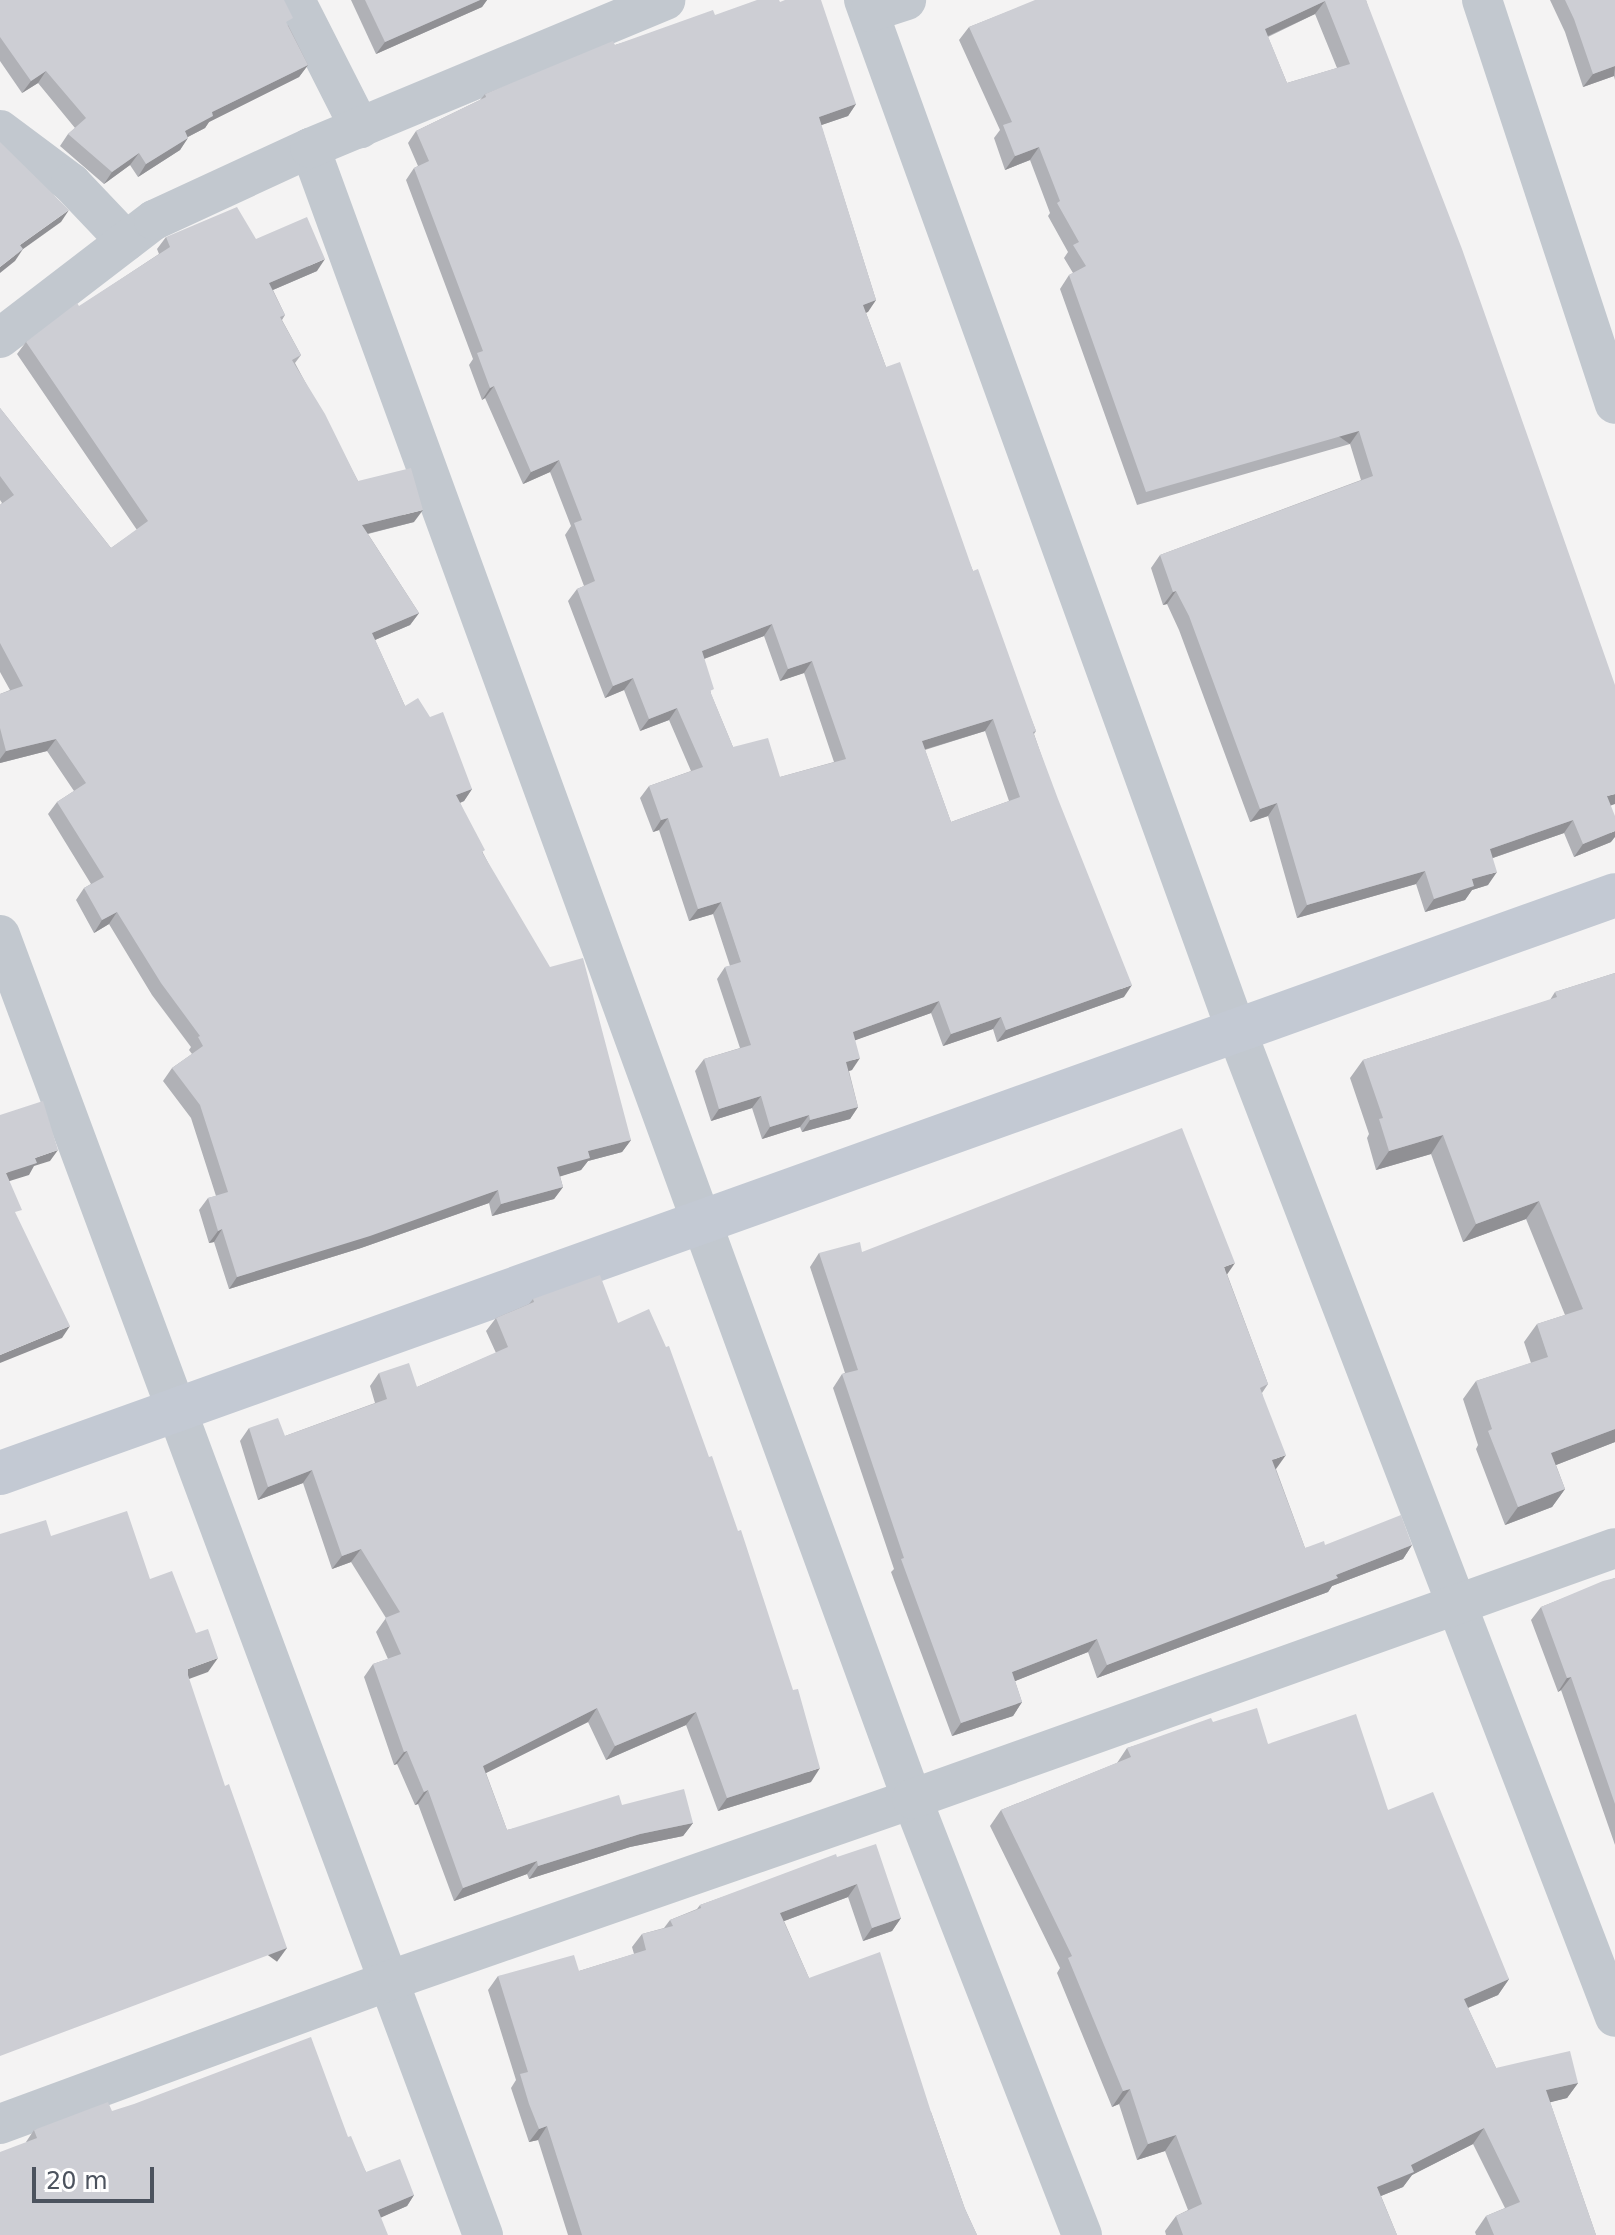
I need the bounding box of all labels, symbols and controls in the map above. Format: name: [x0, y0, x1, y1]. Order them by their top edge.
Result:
scale bar: [36, 2151, 158, 2201]
text: 20 m: [46, 2167, 108, 2195]

